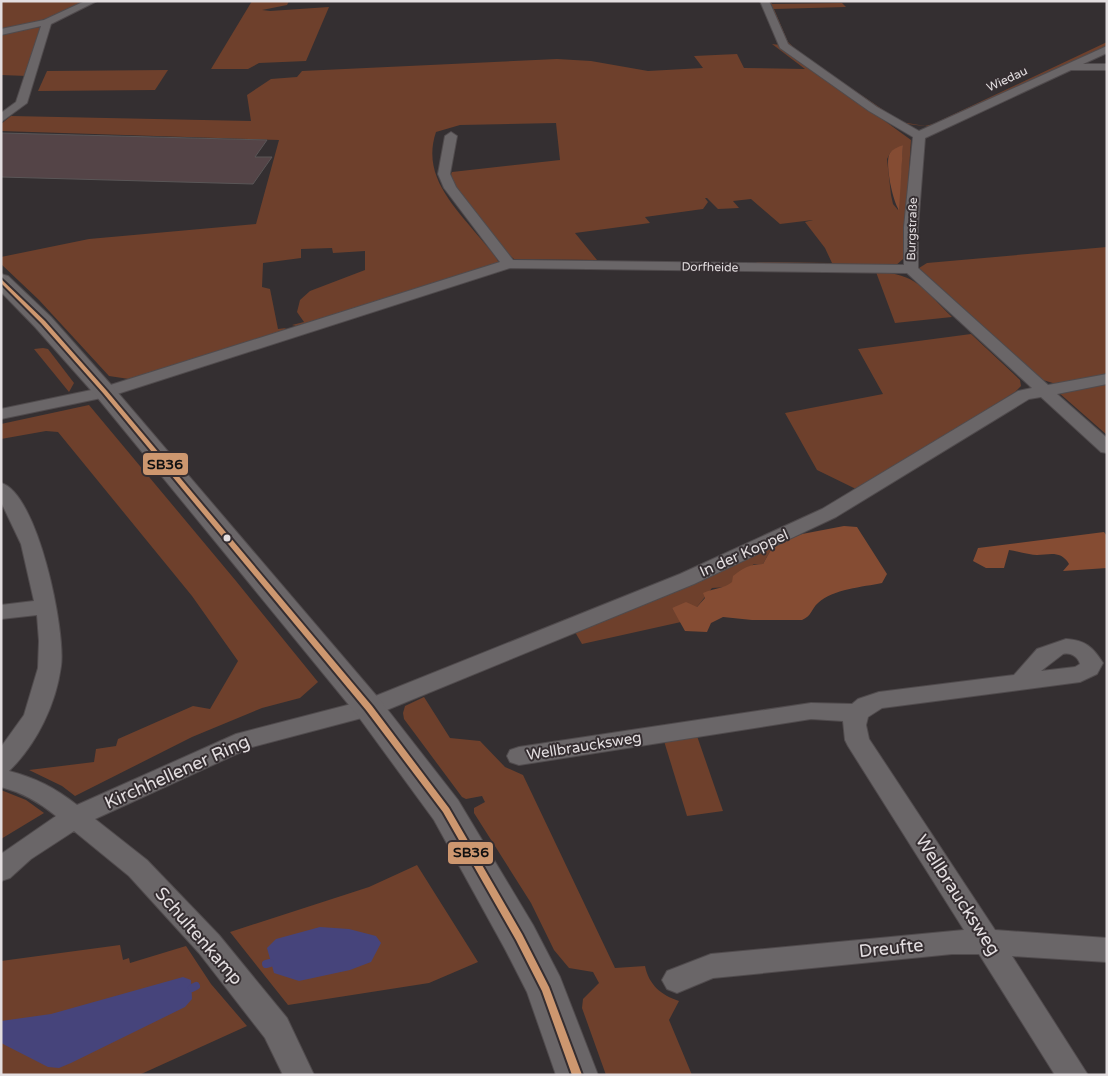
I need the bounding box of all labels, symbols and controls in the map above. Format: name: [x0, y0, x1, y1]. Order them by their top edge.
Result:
street label: Wiedau: [984, 63, 1030, 95]
street label: Burgstraße: [904, 197, 920, 261]
street label: Dorfheide: [682, 260, 739, 274]
line badge: SB36: [142, 452, 189, 476]
text: SB36: [147, 456, 183, 473]
street label: In der Koppel: [697, 525, 791, 581]
unlabelled marker: [222, 533, 232, 543]
street label: Wellbraucksweg: [525, 728, 643, 764]
street label: Kirchhellener Ring: [101, 730, 253, 814]
street label: Wellbraucksweg: [911, 831, 1005, 959]
line badge: SB36: [447, 841, 494, 865]
text: SB36: [453, 844, 489, 861]
street label: Schultenkamp: [150, 883, 248, 989]
street label: Dreufte: [858, 934, 924, 962]

